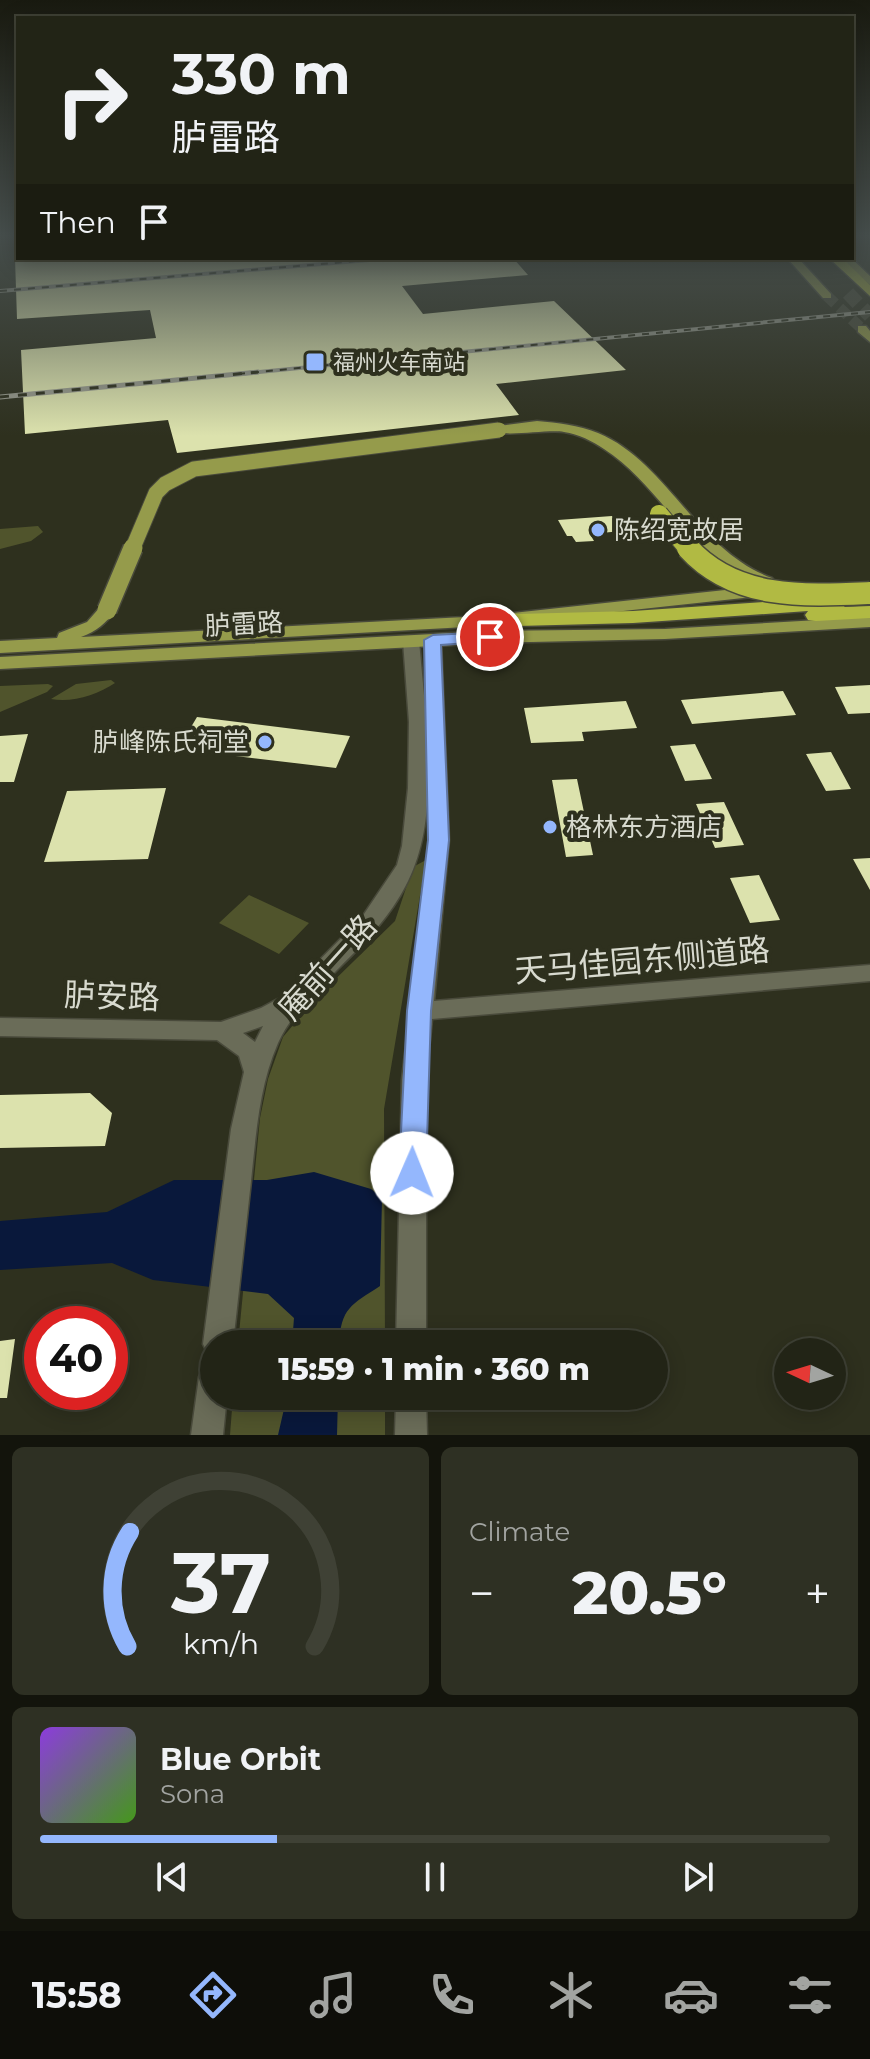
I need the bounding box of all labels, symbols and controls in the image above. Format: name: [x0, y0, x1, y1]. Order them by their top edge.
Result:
text: 330 m: [172, 40, 351, 108]
icon: right: [40, 48, 144, 152]
text: 胪雷路: [172, 115, 280, 159]
icon: arrive: [132, 200, 176, 244]
text: Then: [40, 204, 116, 241]
place label: 福州火车南站: [333, 349, 465, 376]
marker: 福州火车南站: [304, 351, 326, 373]
place label: 陈绍宽故居: [614, 514, 744, 546]
marker: 陈绍宽故居: [589, 521, 607, 539]
pin: [456, 603, 524, 671]
street label: 胪雷路: [204, 606, 284, 642]
icon: arrive: [468, 615, 512, 659]
place label: 胪峰陈氏祠堂: [93, 726, 249, 758]
marker: 胪峰陈氏祠堂: [256, 733, 274, 751]
place label: 格林东方酒店: [566, 811, 722, 843]
marker: 格林东方酒店: [541, 818, 559, 836]
street label: 庵前一路: [270, 906, 384, 1028]
street label: 天马佳园东侧道路: [513, 929, 771, 991]
street label: 胪安路: [63, 975, 161, 1017]
position arrow: [370, 1131, 454, 1215]
speed limit sign: 40: [24, 1306, 128, 1410]
north arrow: [774, 1338, 846, 1410]
map controls: [774, 1338, 846, 1410]
text: 15:59 · 1 min · 360 m: [278, 1351, 590, 1388]
text: Climate: [469, 1516, 570, 1548]
text: 37: [169, 1532, 271, 1634]
text: 20.5°: [572, 1556, 727, 1629]
text: −: [469, 1566, 494, 1620]
text: +: [805, 1566, 830, 1620]
text: km/h: [182, 1626, 259, 1661]
text: Blue Orbit: [160, 1741, 321, 1778]
text: Sona: [160, 1778, 225, 1810]
icon: previous: [150, 1855, 194, 1899]
icon: pause: [413, 1855, 457, 1899]
icon: next: [676, 1855, 720, 1899]
icon: directions: [185, 1967, 241, 2023]
icon: music: [305, 1967, 361, 2023]
icon: phone: [424, 1967, 480, 2023]
icon: climate: [543, 1967, 599, 2023]
icon: car: [663, 1967, 719, 2023]
icon: filters: [782, 1967, 838, 2023]
text: 15:58: [32, 1973, 122, 2017]

